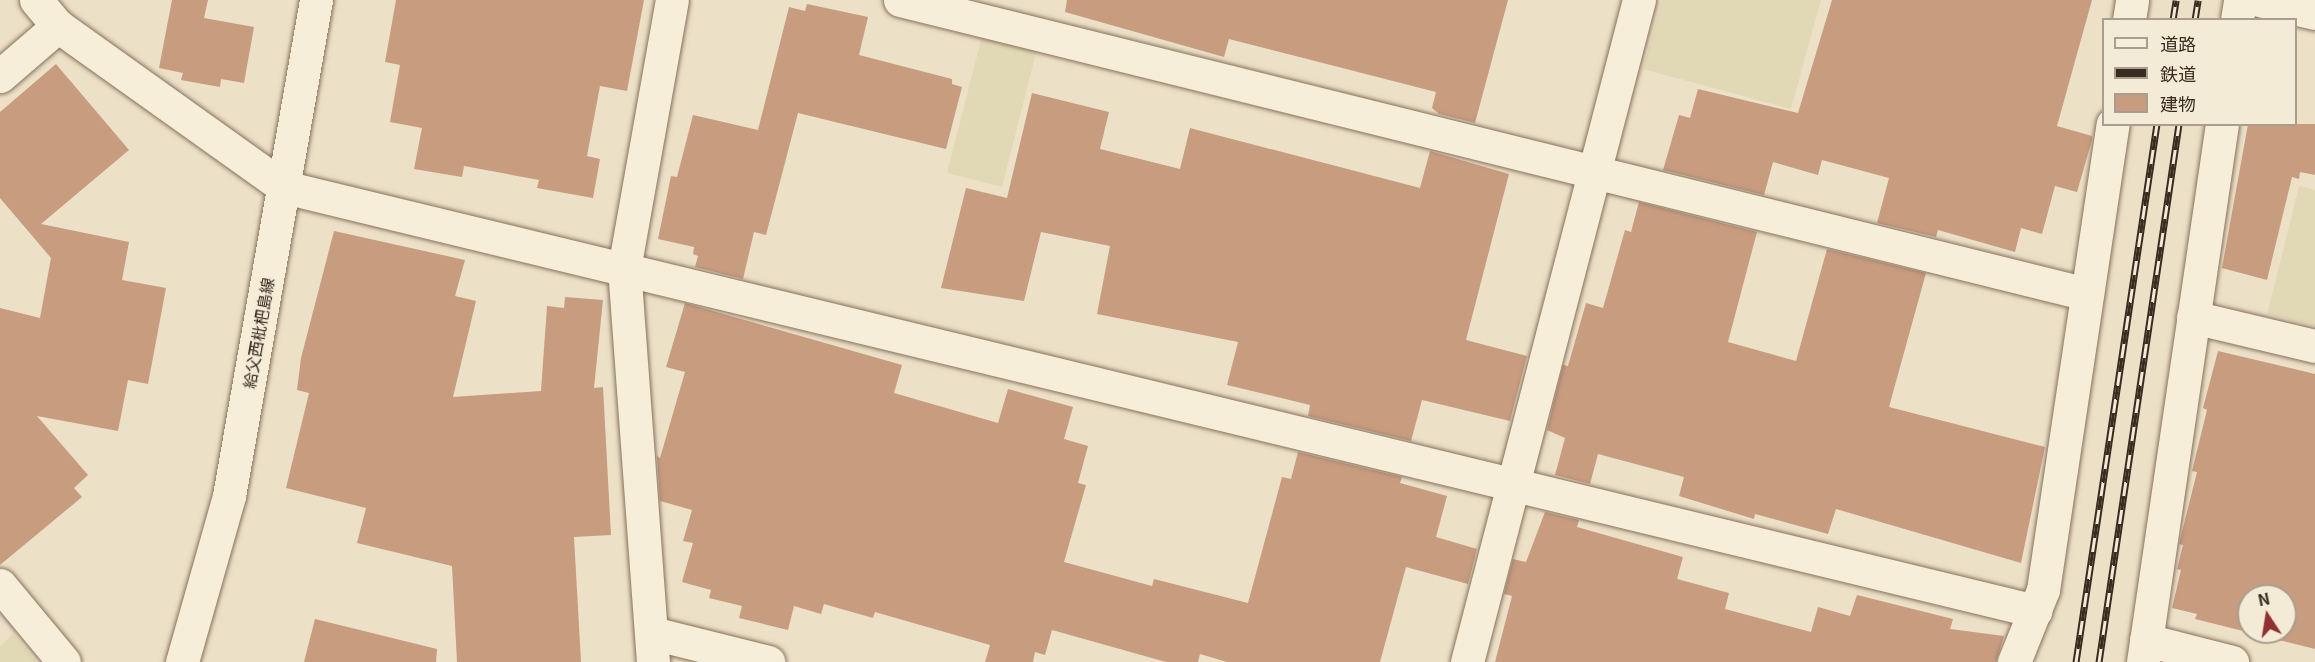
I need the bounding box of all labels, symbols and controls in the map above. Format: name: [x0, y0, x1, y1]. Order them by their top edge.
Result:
legend: [2102, 18, 2297, 126]
text: 道路: [2160, 30, 2196, 56]
text: 鉄道: [2160, 60, 2196, 86]
text: 建物: [2160, 90, 2196, 116]
street label: 給父西枇杷島線: [239, 276, 277, 390]
north arrow: [2237, 584, 2297, 644]
text: N: [2255, 585, 2272, 611]

